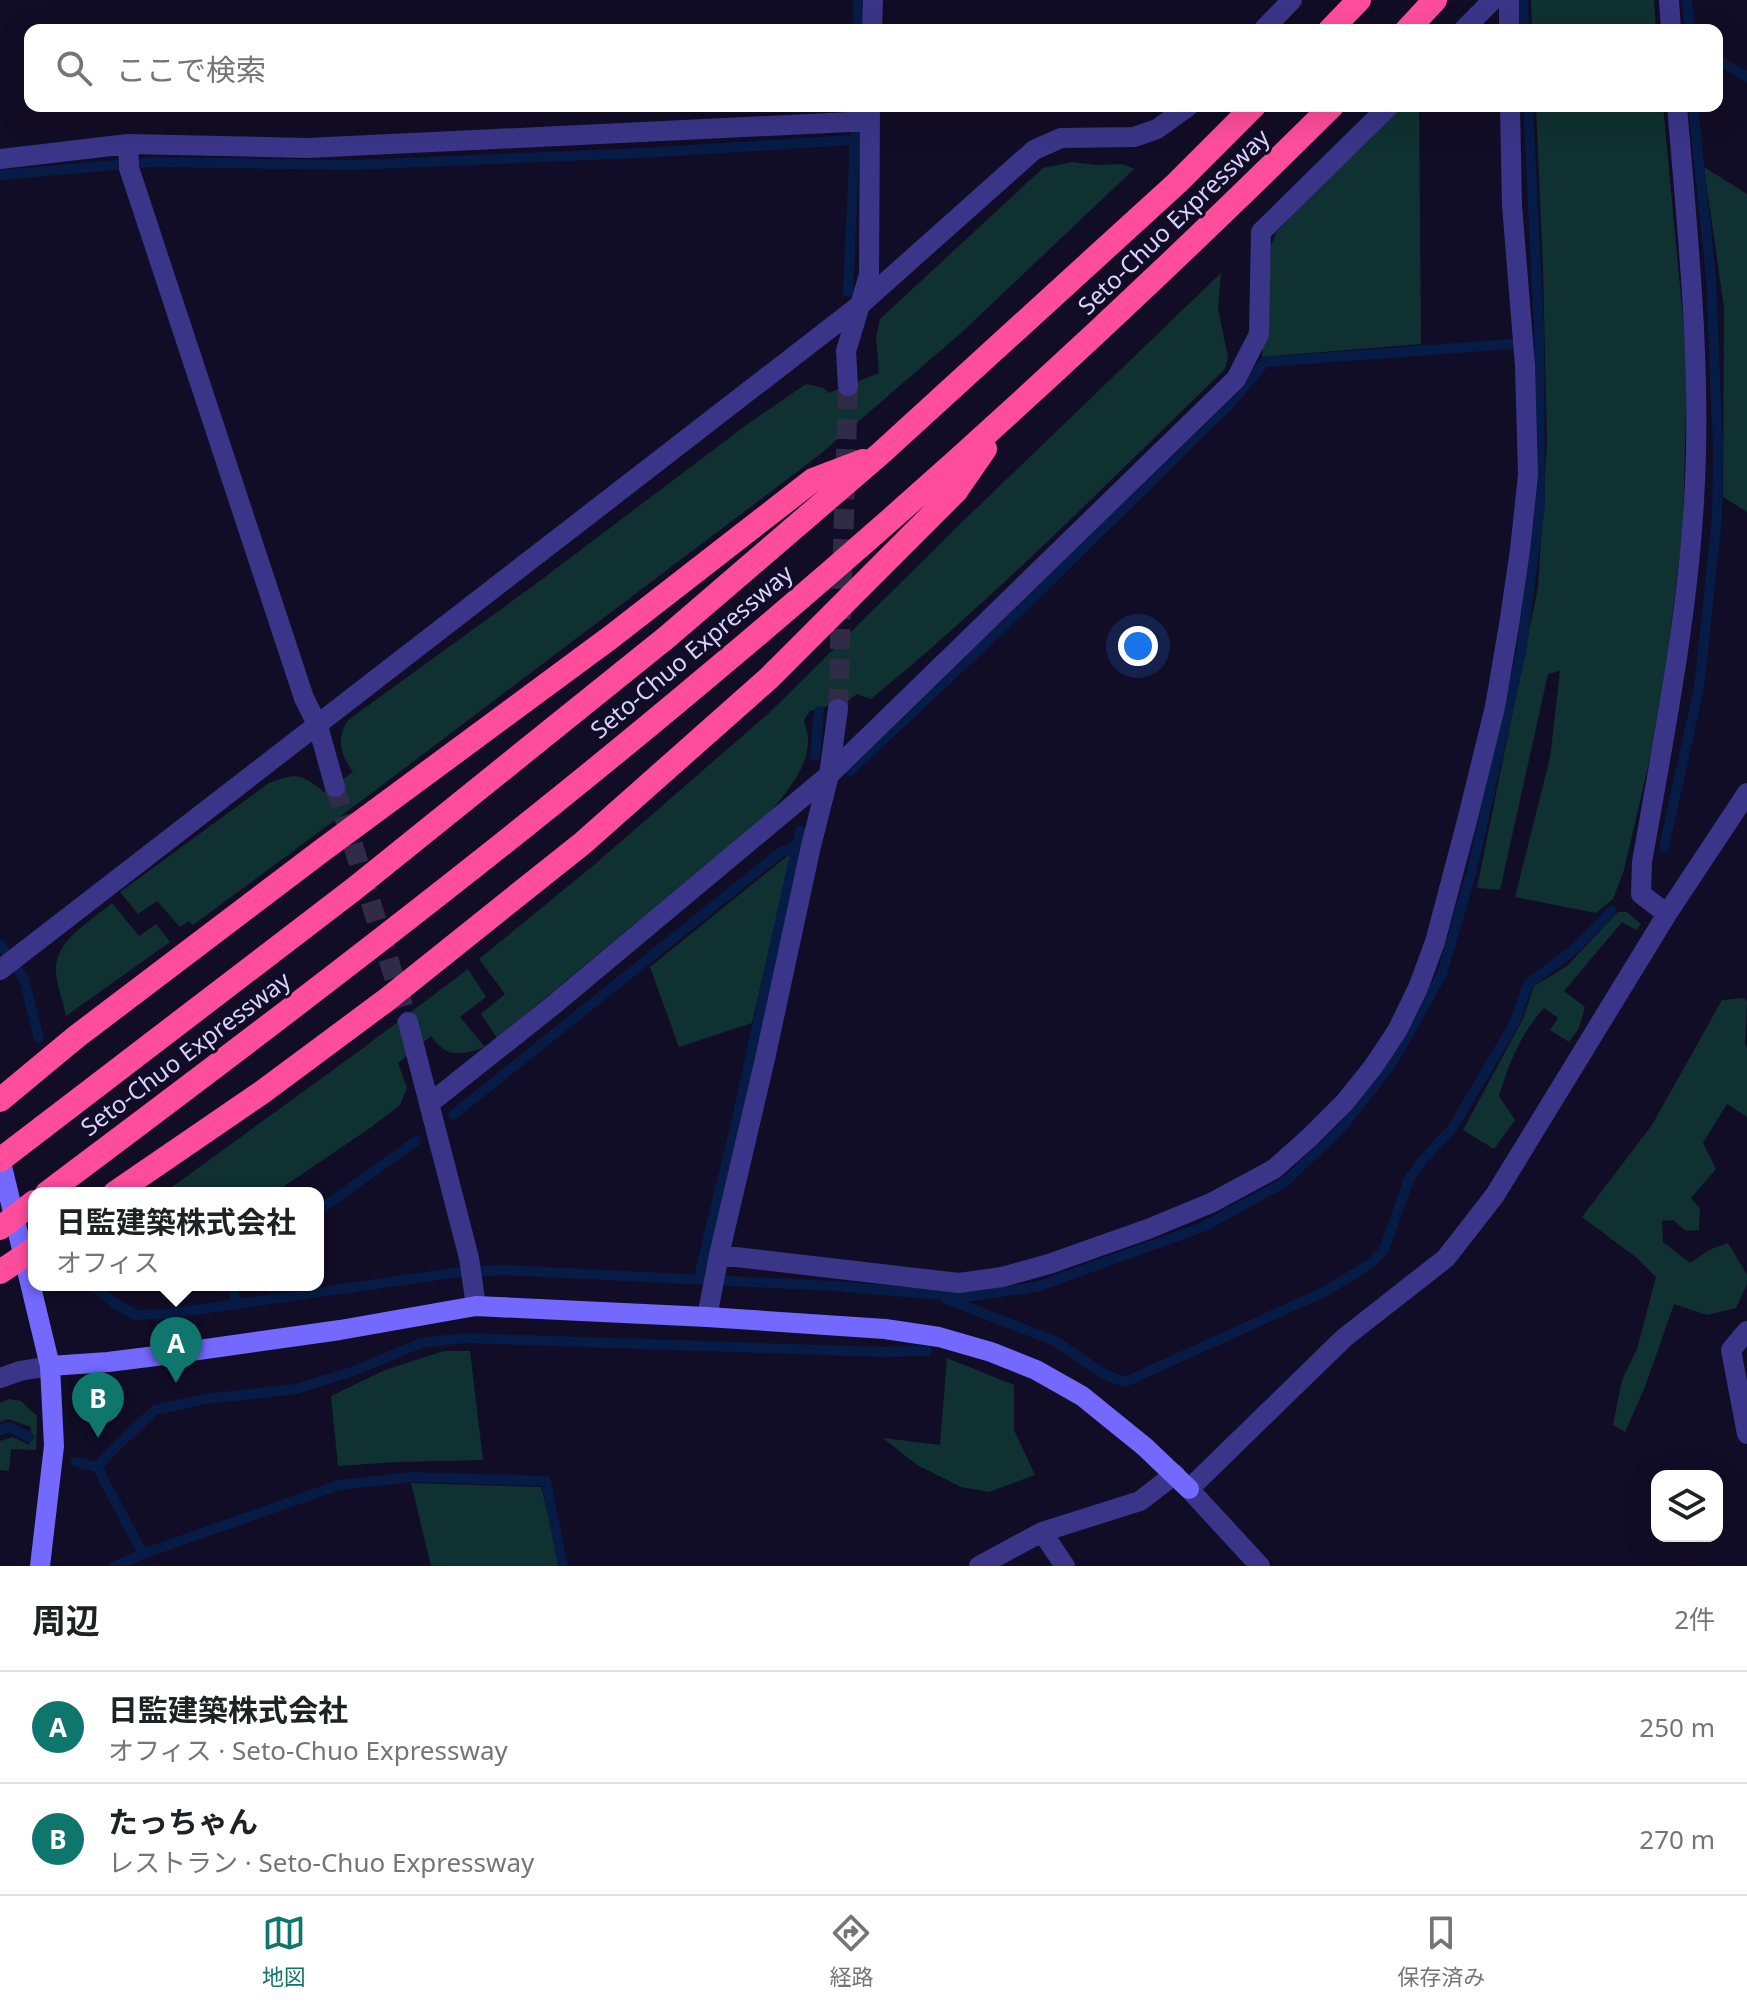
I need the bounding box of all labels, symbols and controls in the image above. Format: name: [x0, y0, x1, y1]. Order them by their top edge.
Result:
search box: [24, 24, 1723, 112]
icon: search: [52, 46, 96, 90]
text: ここで検索: [116, 49, 266, 90]
street label: Seto-Chuo Expressway: [1070, 120, 1277, 321]
street label: Seto-Chuo Expressway: [583, 556, 800, 745]
your location: [1118, 626, 1158, 666]
street label: Seto-Chuo Expressway: [73, 963, 297, 1143]
popup: [28, 1187, 324, 1291]
text: 日監建築株式会社: [56, 1201, 296, 1242]
text: オフィス: [56, 1244, 159, 1280]
pin: A: [150, 1317, 202, 1383]
pin: B: [72, 1372, 124, 1438]
map controls: [1651, 1470, 1723, 1542]
button: layers: [1651, 1470, 1723, 1542]
text: 周辺: [32, 1597, 100, 1643]
text: 2件: [1674, 1601, 1715, 1637]
text: 日監建築株式会社: [108, 1689, 348, 1730]
text: A: [49, 1709, 67, 1745]
text: 250 m: [1639, 1709, 1715, 1745]
text: オフィス · Seto-Chuo Expressway: [108, 1732, 508, 1768]
text: たっちゃん: [108, 1801, 258, 1842]
text: B: [49, 1821, 67, 1857]
text: 270 m: [1639, 1821, 1715, 1857]
text: レストラン · Seto-Chuo Expressway: [108, 1844, 534, 1880]
tab: 地図: [262, 1911, 306, 1991]
tab: 経路: [829, 1911, 873, 1991]
tab: 保存済み: [1397, 1911, 1485, 1991]

